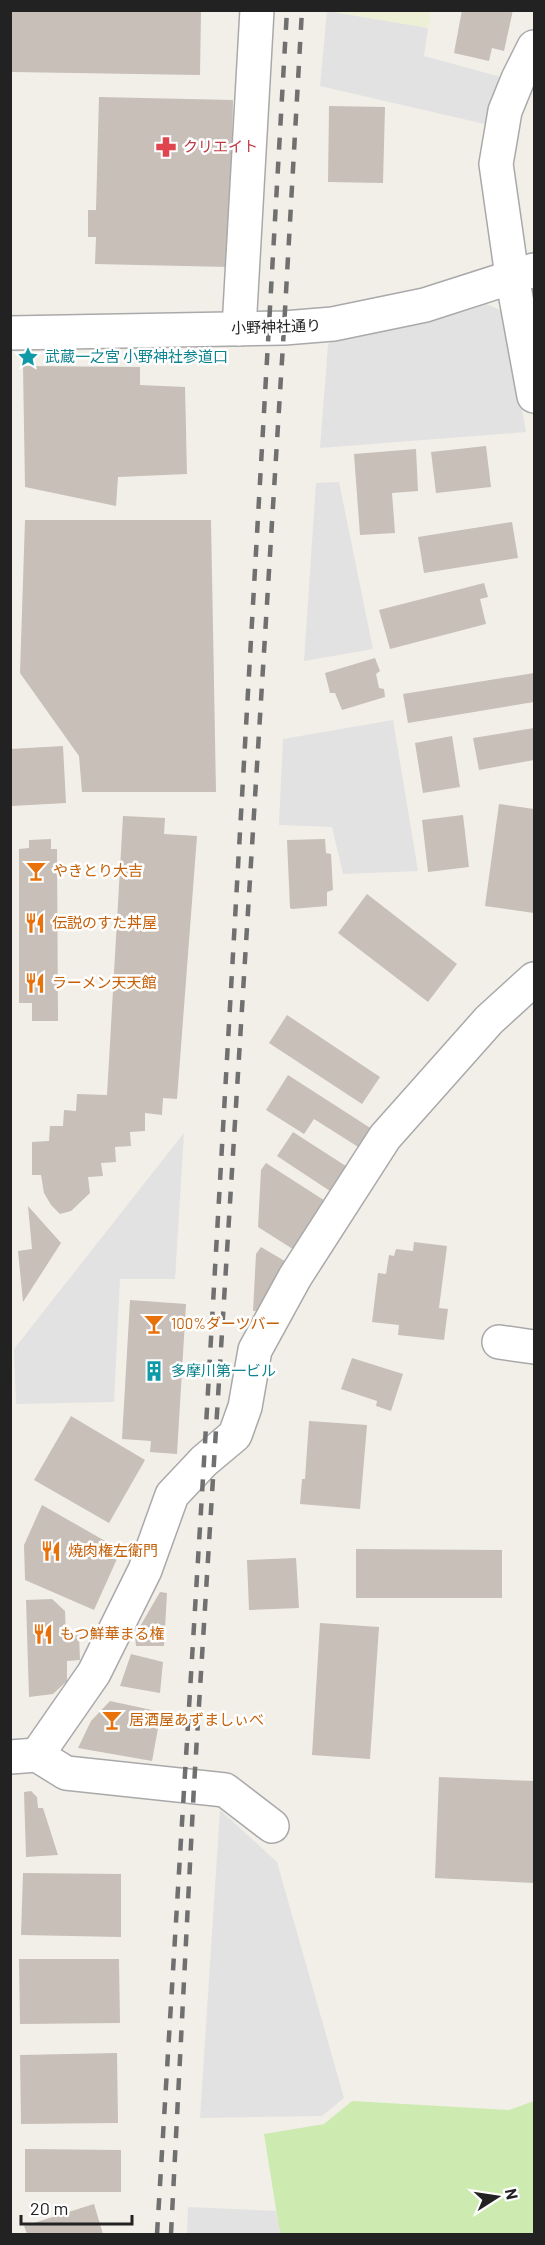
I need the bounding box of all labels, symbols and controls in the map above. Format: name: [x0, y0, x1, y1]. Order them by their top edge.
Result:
pharmacy icon: クリエイト: [154, 135, 178, 159]
place label: クリエイト: [183, 137, 258, 155]
street label: 小野神社通り: [231, 315, 321, 337]
place icon: 武蔵一之宮 小野神社参道口: [16, 345, 40, 369]
place label: 武蔵一之宮 小野神社参道口: [45, 347, 228, 365]
bar icon: やきとり大吉: [24, 859, 48, 883]
place label: やきとり大吉: [53, 861, 143, 879]
restaurant icon: 伝説のすた丼屋: [23, 911, 47, 935]
place label: 伝説のすた丼屋: [52, 913, 157, 931]
restaurant icon: ラーメン天天館: [23, 971, 47, 995]
place label: ラーメン天天館: [52, 973, 156, 991]
bar icon: 100%ダーツバー: [142, 1312, 166, 1336]
place label: 100%ダーツバー: [171, 1314, 281, 1332]
building icon: 多摩川第一ビル: [142, 1359, 166, 1383]
place label: 多摩川第一ビル: [171, 1361, 276, 1379]
restaurant icon: 焼肉権左衛門: [39, 1539, 63, 1563]
place label: 焼肉権左衛門: [68, 1541, 158, 1559]
restaurant icon: もつ鮮華まる権: [31, 1622, 55, 1646]
place label: もつ鮮華まる権: [60, 1624, 164, 1642]
bar icon: 居酒屋あずましぃべ: [100, 1708, 124, 1732]
place label: 居酒屋あずましぃべ: [129, 1710, 264, 1728]
north arrow: [467, 2167, 527, 2227]
text: N: [502, 2187, 523, 2201]
scale bar: [21, 2188, 132, 2226]
text: 20 m: [30, 2197, 68, 2219]

